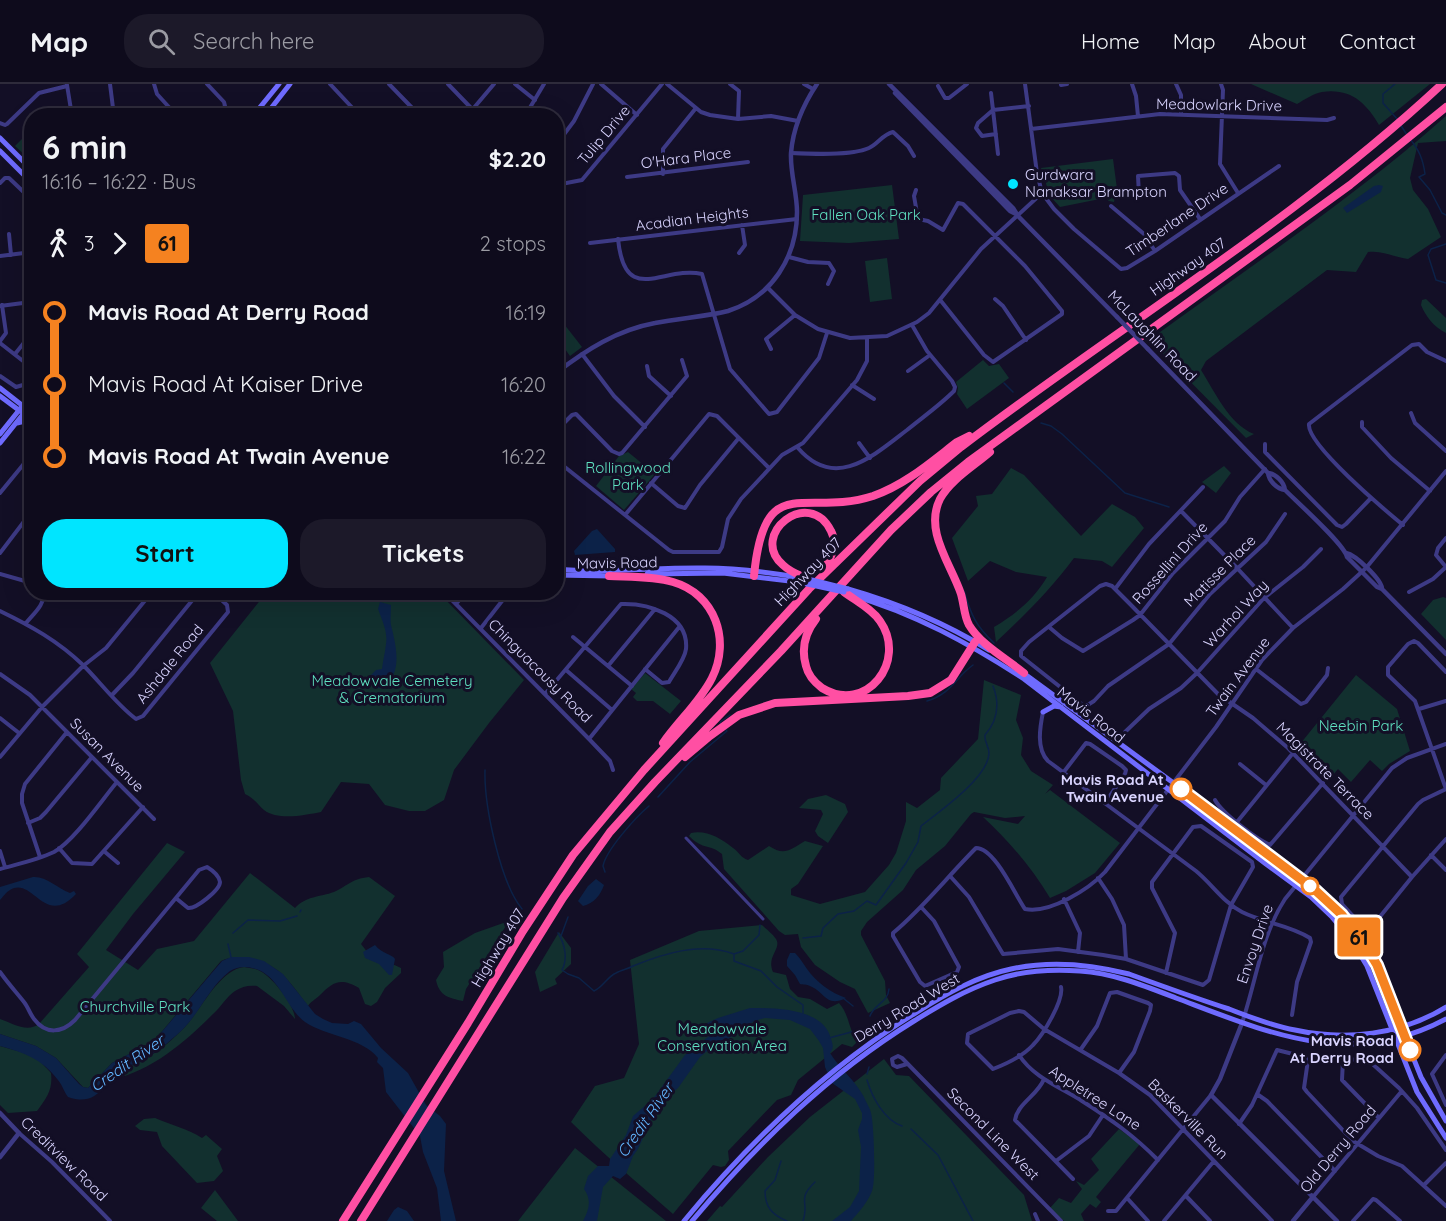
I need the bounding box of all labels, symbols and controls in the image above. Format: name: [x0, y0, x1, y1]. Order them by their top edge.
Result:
search box: [124, 14, 544, 68]
text: Map: [30, 24, 88, 59]
icon: search: [145, 25, 178, 58]
text: Search here: [193, 27, 315, 55]
text: Home: [1081, 28, 1140, 54]
text: Map: [1173, 28, 1216, 54]
text: About: [1249, 28, 1307, 54]
text: Contact: [1340, 28, 1416, 54]
street label: Meadowlark Drive: [1156, 94, 1282, 115]
street label: Tulip Drive: [573, 101, 634, 168]
text: 6 min: [42, 126, 127, 167]
street label: O'Hara Place: [640, 143, 732, 172]
text: $2.20: [489, 145, 546, 173]
place label: Gurdwara Nanaksar Brampton: [1025, 165, 1167, 201]
text: 16:16 – 16:22 · Bus: [42, 169, 196, 194]
marker: Gurdwara Nanaksar Brampton: [1006, 177, 1020, 191]
street label: Timberlane Drive: [1122, 178, 1231, 261]
street label: Acadian Heights: [634, 202, 749, 235]
park label: Fallen Oak Park: [811, 205, 921, 224]
icon: walk: [42, 227, 75, 260]
icon: forward: [103, 227, 136, 260]
text: 61: [157, 230, 177, 256]
text: 3: [84, 231, 94, 256]
text: 2 stops: [480, 231, 546, 256]
street label: Highway 407: [1146, 233, 1230, 300]
street label: McLaughlin Road: [1104, 286, 1201, 385]
text: Mavis Road At Derry Road: [88, 298, 369, 326]
text: 16:19: [506, 300, 546, 325]
text: Mavis Road At Kaiser Drive: [88, 370, 363, 398]
text: 16:20: [501, 372, 546, 397]
text: Mavis Road At Twain Avenue: [88, 442, 390, 470]
text: 16:22: [502, 444, 546, 469]
park label: Rollingwood Park: [585, 458, 671, 494]
street label: Rossellini Drive: [1128, 518, 1211, 608]
button: Start: [42, 519, 288, 588]
button: Tickets: [300, 519, 546, 588]
street label: Matisse Place: [1180, 531, 1260, 611]
street label: Highway 407: [770, 533, 845, 610]
street label: Mavis Road: [576, 552, 658, 573]
street label: Warhol Way: [1199, 576, 1272, 652]
street label: Chinguacousy Road: [484, 615, 596, 727]
street label: Ashdale Road: [132, 620, 207, 707]
street label: Twain Avenue: [1201, 633, 1274, 720]
park label: Meadowvale Cemetery & Crematorium: [311, 671, 473, 707]
street label: Mavis Road: [1054, 682, 1129, 747]
street label: Susan Avenue: [66, 714, 148, 796]
park label: Neebin Park: [1319, 716, 1403, 735]
street label: Magistrate Terrace: [1272, 718, 1378, 824]
place label: Mavis Road At Twain Avenue: [1061, 770, 1164, 806]
marker: Mavis Road At Twain Avenue: [1170, 778, 1192, 800]
unlabelled marker: [1301, 877, 1319, 895]
street label: Envoy Drive: [1232, 902, 1277, 986]
street label: Highway 407: [467, 905, 529, 991]
line badge: 61: [1332, 918, 1386, 956]
text: 61: [1349, 924, 1369, 950]
street label: Derry Road West: [851, 969, 963, 1047]
park label: Churchville Park: [80, 997, 190, 1016]
park label: Meadowvale Conservation Area: [657, 1019, 787, 1055]
water label: Credit River: [86, 1029, 169, 1096]
place label: Mavis Road At Derry Road: [1290, 1031, 1394, 1067]
marker: Mavis Road At Derry Road: [1399, 1039, 1421, 1061]
street label: Appletree Lane: [1046, 1061, 1145, 1134]
street label: Baskerville Run: [1144, 1074, 1233, 1163]
water label: Credit River: [612, 1078, 679, 1161]
street label: Second Line West: [943, 1083, 1044, 1184]
street label: Old Derry Road: [1295, 1101, 1380, 1196]
street label: Creditview Road: [17, 1112, 112, 1205]

